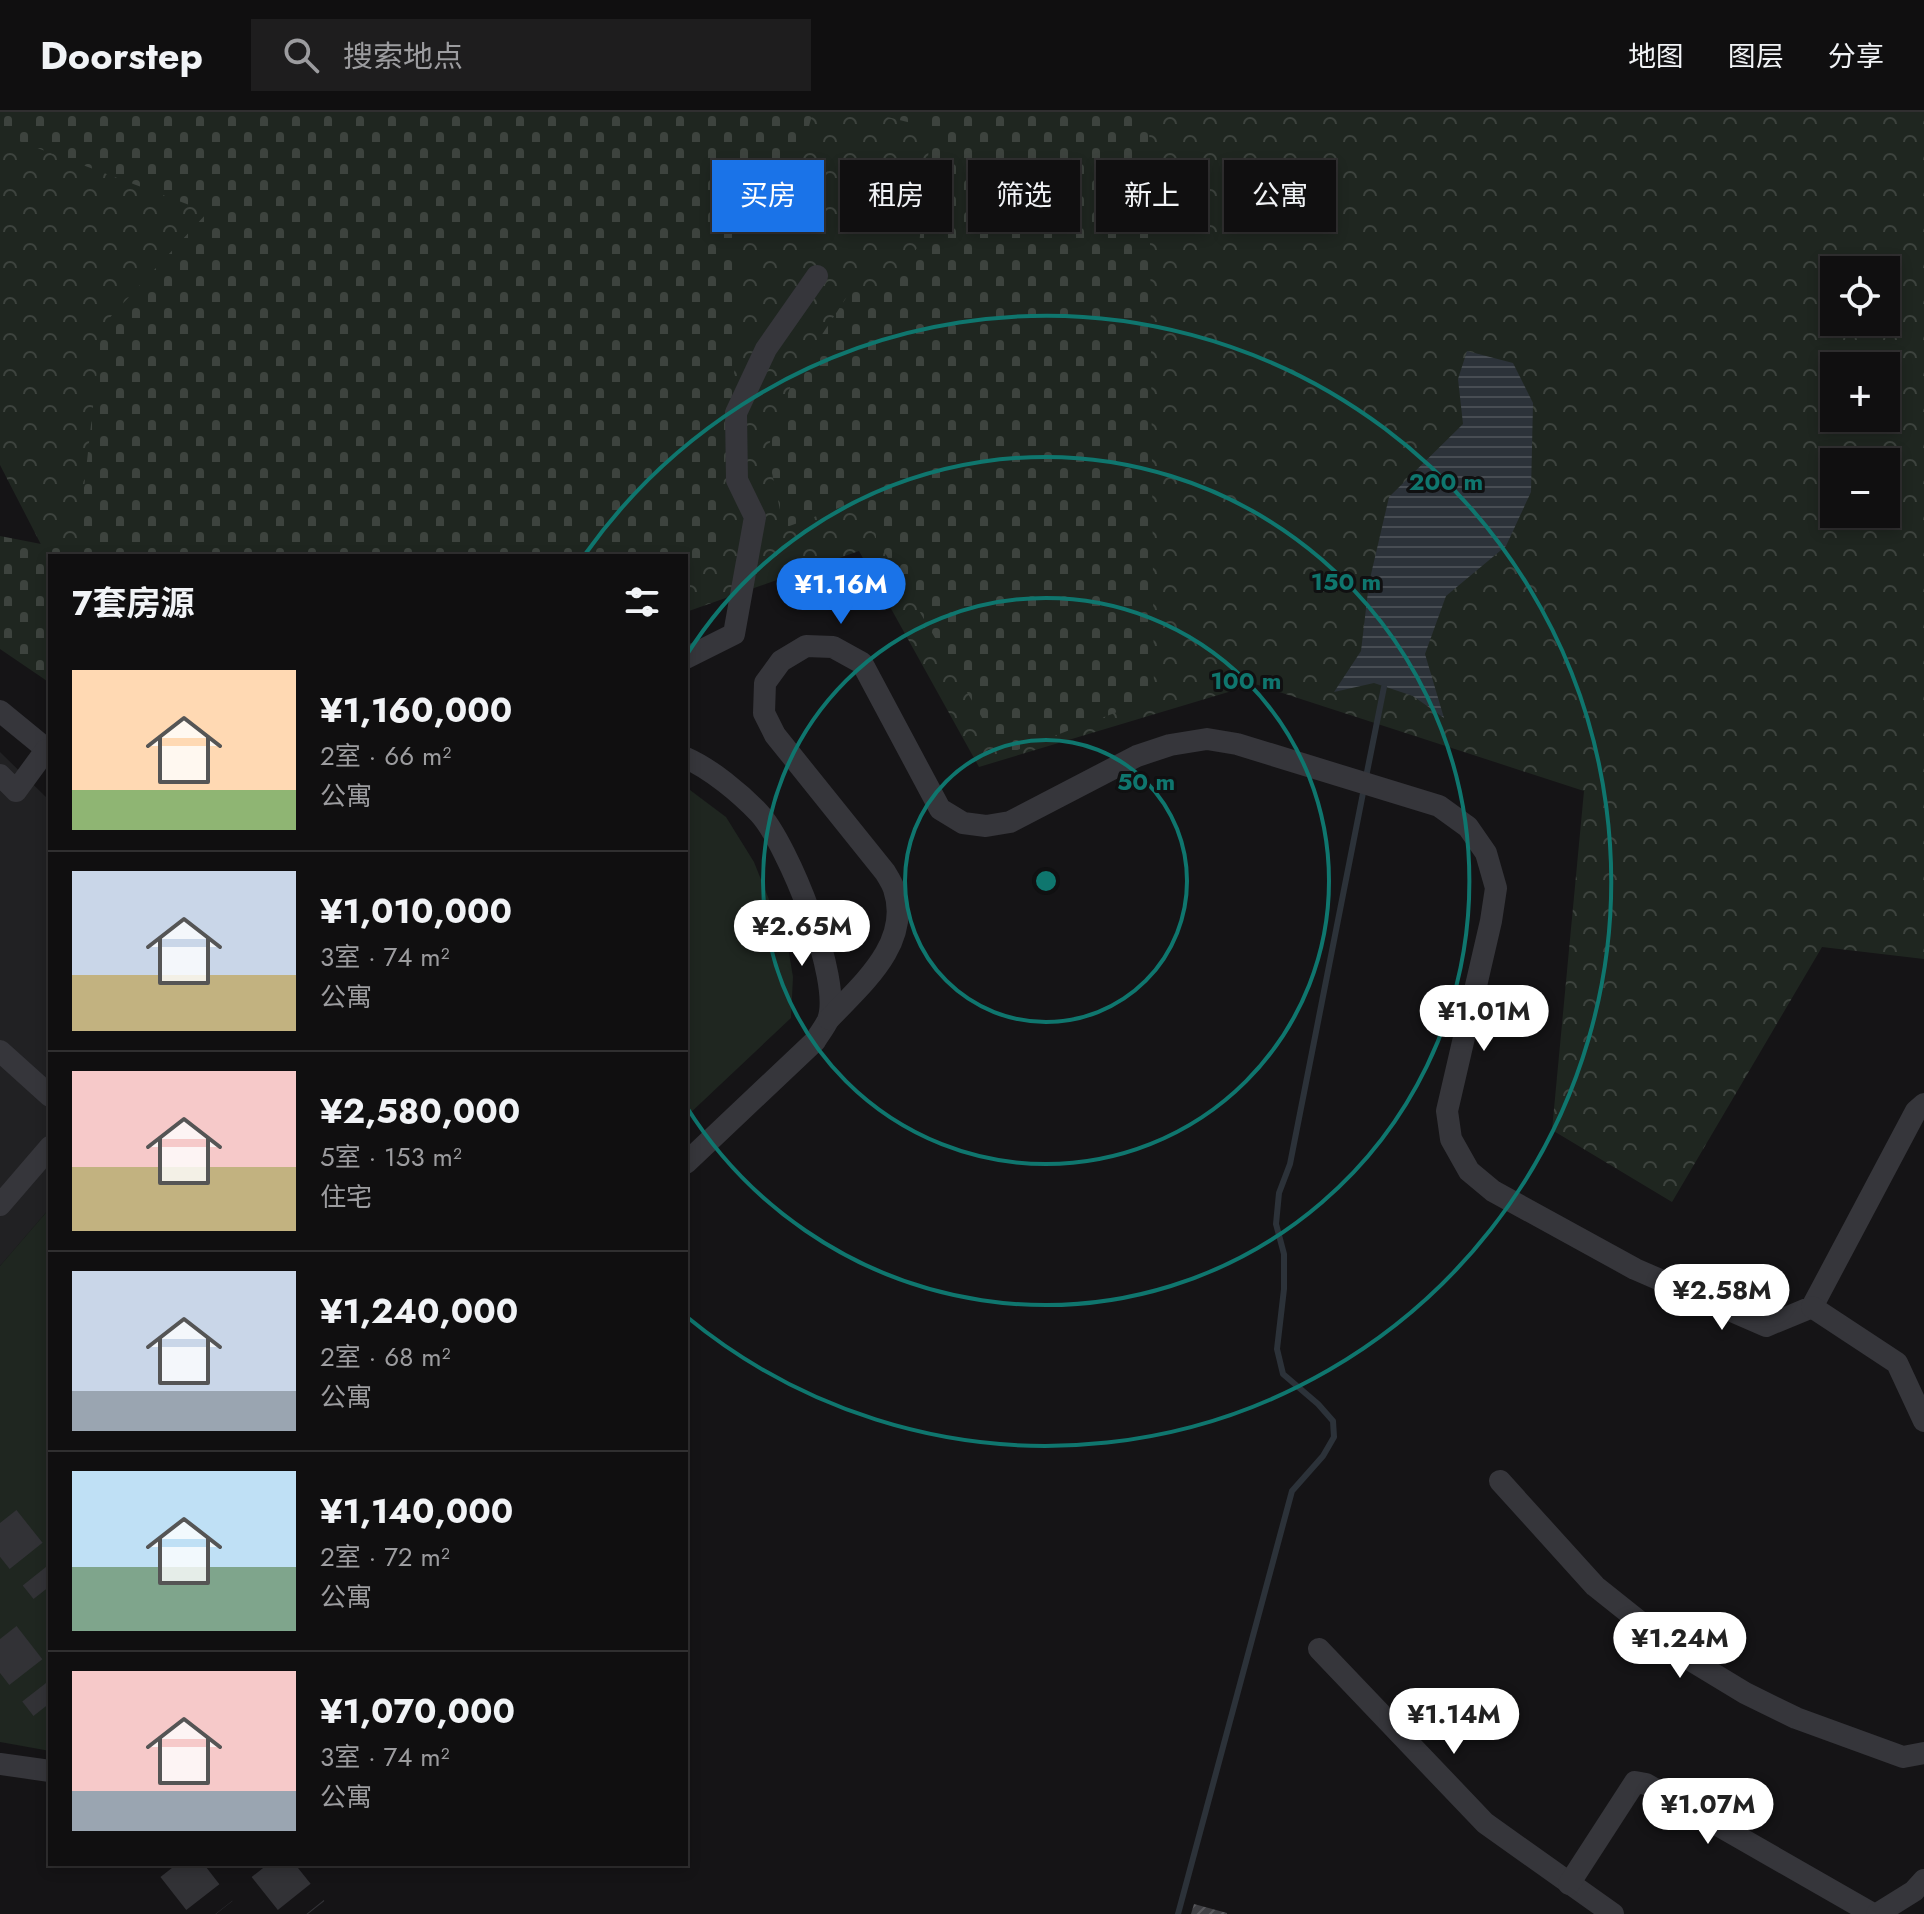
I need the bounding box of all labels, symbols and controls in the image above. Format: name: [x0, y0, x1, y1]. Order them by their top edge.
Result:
search box: [251, 19, 811, 91]
text: Doorstep: [40, 28, 203, 83]
icon: search: [279, 33, 323, 77]
text: 搜索地点: [343, 35, 463, 78]
text: 地图: [1628, 36, 1684, 77]
text: 图层: [1728, 36, 1784, 77]
text: 分享: [1828, 36, 1884, 77]
chip: 买房: [712, 160, 824, 232]
chip: 租房: [840, 160, 952, 232]
chip: 筛选: [968, 160, 1080, 232]
chip: 新上: [1096, 160, 1208, 232]
chip: 公寓: [1224, 160, 1336, 232]
map controls: [1820, 256, 1900, 528]
button: locate: [1820, 256, 1900, 336]
button: +: [1820, 352, 1900, 432]
button: −: [1820, 448, 1900, 528]
text: 200 m: [1409, 464, 1483, 499]
pin: ¥1.16M: [776, 558, 906, 626]
text: 150 m: [1311, 564, 1381, 599]
text: ¥1.16M: [795, 565, 887, 603]
text: 7套房源: [72, 579, 195, 628]
icon: filters: [620, 580, 664, 624]
text: 100 m: [1211, 663, 1281, 698]
text: ¥1,160,000: [320, 686, 512, 735]
icon: home: [136, 702, 232, 798]
text: 2室 · 66 m²: [320, 737, 451, 775]
text: 50 m: [1117, 764, 1175, 799]
text: 公寓: [320, 777, 372, 815]
centre of rings: [1032, 867, 1060, 895]
text: ¥1,010,000: [320, 887, 512, 936]
pin: ¥2.65M: [737, 900, 867, 968]
icon: home: [136, 903, 232, 999]
text: ¥2.65M: [752, 907, 852, 945]
text: 3室 · 74 m²: [320, 938, 449, 976]
text: 公寓: [320, 978, 372, 1016]
pin: ¥1.01M: [1419, 985, 1549, 1053]
text: ¥1.01M: [1438, 992, 1530, 1030]
text: ¥2,580,000: [320, 1087, 520, 1136]
icon: home: [136, 1103, 232, 1199]
text: 5室 · 153 m²: [320, 1138, 462, 1176]
text: 住宅: [320, 1178, 372, 1216]
pin: ¥2.58M: [1657, 1264, 1787, 1332]
text: ¥2.58M: [1672, 1271, 1772, 1309]
text: ¥1,240,000: [320, 1287, 518, 1336]
icon: home: [136, 1303, 232, 1399]
text: 2室 · 68 m²: [320, 1338, 450, 1376]
text: 公寓: [320, 1378, 372, 1416]
text: ¥1,140,000: [320, 1487, 513, 1536]
icon: home: [136, 1503, 232, 1599]
text: 2室 · 72 m²: [320, 1538, 450, 1576]
text: 公寓: [320, 1578, 372, 1616]
pin: ¥1.24M: [1615, 1612, 1745, 1680]
text: ¥1.24M: [1631, 1619, 1729, 1657]
text: ¥1,070,000: [320, 1687, 515, 1736]
pin: ¥1.14M: [1389, 1688, 1519, 1756]
text: ¥1.14M: [1407, 1695, 1501, 1733]
icon: home: [136, 1703, 232, 1799]
text: 3室 · 74 m²: [320, 1738, 449, 1776]
text: 公寓: [320, 1778, 372, 1816]
pin: ¥1.07M: [1643, 1778, 1773, 1846]
text: ¥1.07M: [1660, 1785, 1756, 1823]

